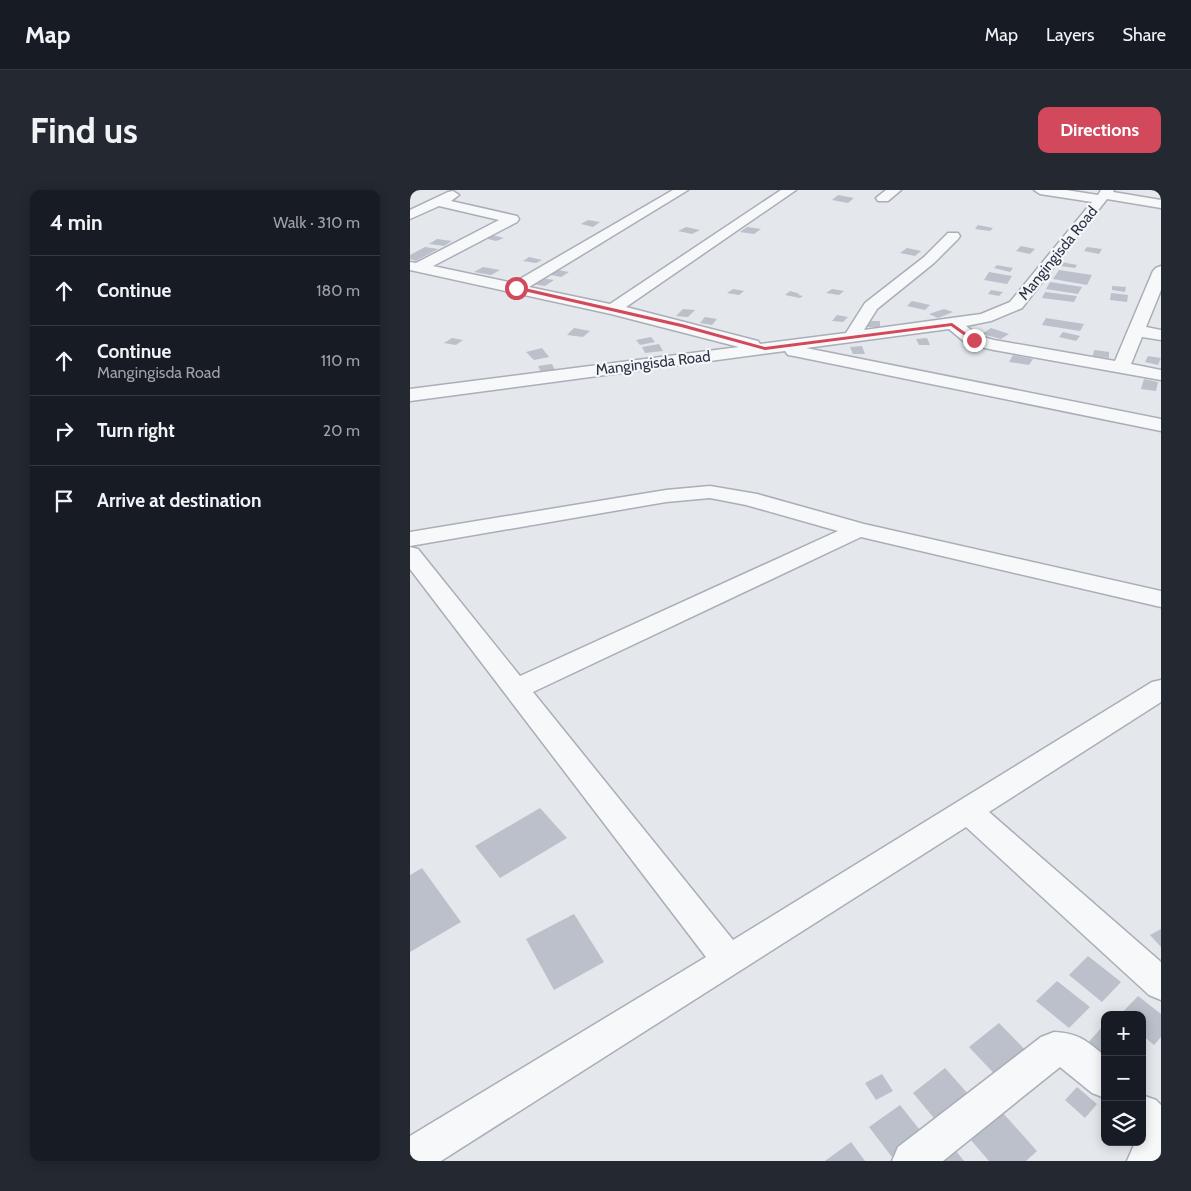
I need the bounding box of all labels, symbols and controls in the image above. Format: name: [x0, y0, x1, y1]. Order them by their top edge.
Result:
text: Map: [25, 20, 71, 49]
text: Map: [985, 24, 1018, 46]
text: Layers: [1046, 24, 1095, 46]
text: Share: [1123, 24, 1166, 46]
button: Directions: [1038, 107, 1161, 153]
text: Find us: [30, 109, 138, 152]
street label: Mangingisda Road: [1015, 202, 1101, 304]
text: 4 min: [50, 210, 103, 235]
text: Walk · 310 m: [273, 213, 360, 232]
icon: ahead: [50, 277, 78, 305]
route start: [505, 277, 528, 300]
text: Continue: [97, 279, 171, 302]
text: 180 m: [316, 281, 360, 300]
route end: [963, 329, 986, 352]
text: Continue: [97, 340, 171, 363]
icon: ahead: [50, 347, 78, 375]
street label: Mangingisda Road: [595, 347, 711, 379]
text: 110 m: [321, 351, 360, 370]
text: Mangingisda Road: [97, 363, 220, 382]
icon: right: [50, 417, 78, 445]
text: Turn right: [97, 419, 175, 442]
text: 20 m: [323, 421, 360, 440]
icon: arrive: [50, 487, 78, 515]
text: Arrive at destination: [97, 489, 261, 512]
map controls: [1101, 1011, 1146, 1146]
button: +: [1101, 1011, 1146, 1056]
button: −: [1101, 1056, 1146, 1101]
button: layers: [1101, 1101, 1146, 1146]

